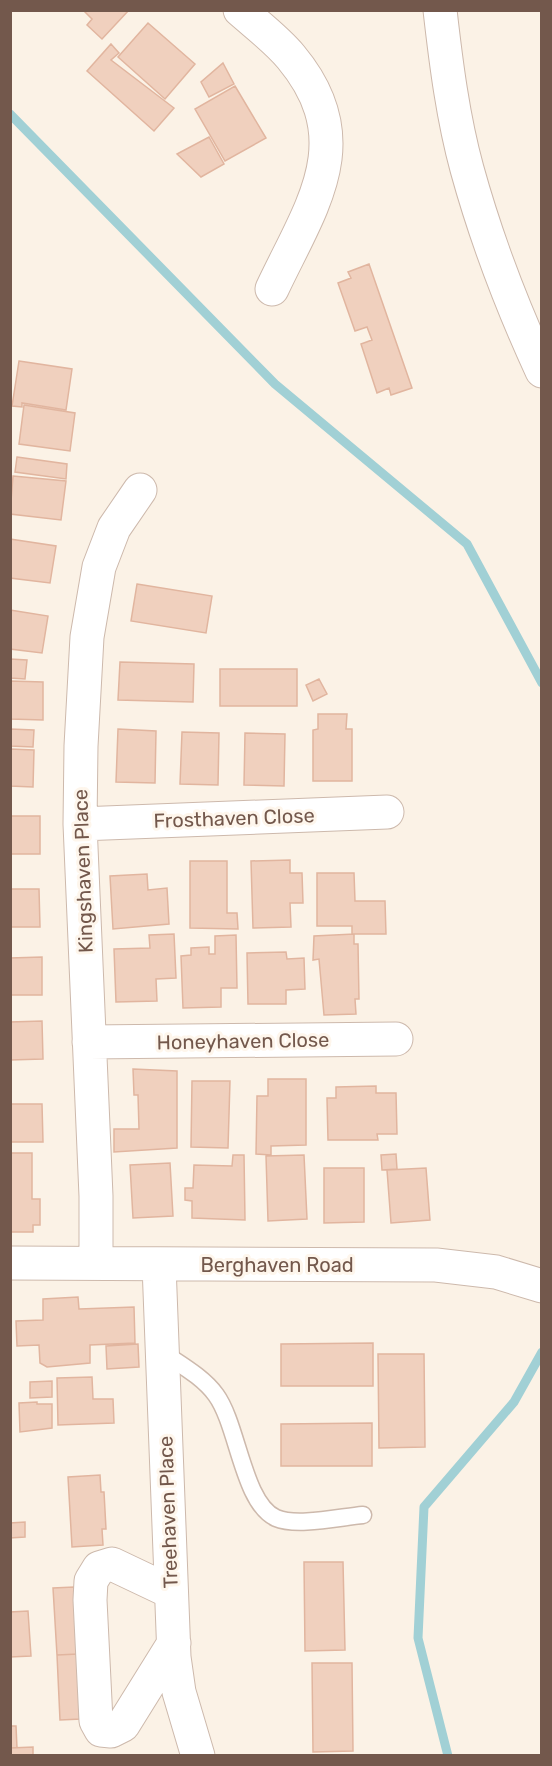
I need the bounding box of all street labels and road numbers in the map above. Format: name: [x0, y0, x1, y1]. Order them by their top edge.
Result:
street label: Kingshaven Place: [68, 789, 98, 953]
street label: Frosthaven Close: [153, 803, 315, 833]
street label: Honeyhaven Close: [156, 1027, 330, 1055]
street label: Berghaven Road: [200, 1253, 354, 1277]
street label: Treehaven Place: [153, 1435, 183, 1589]

